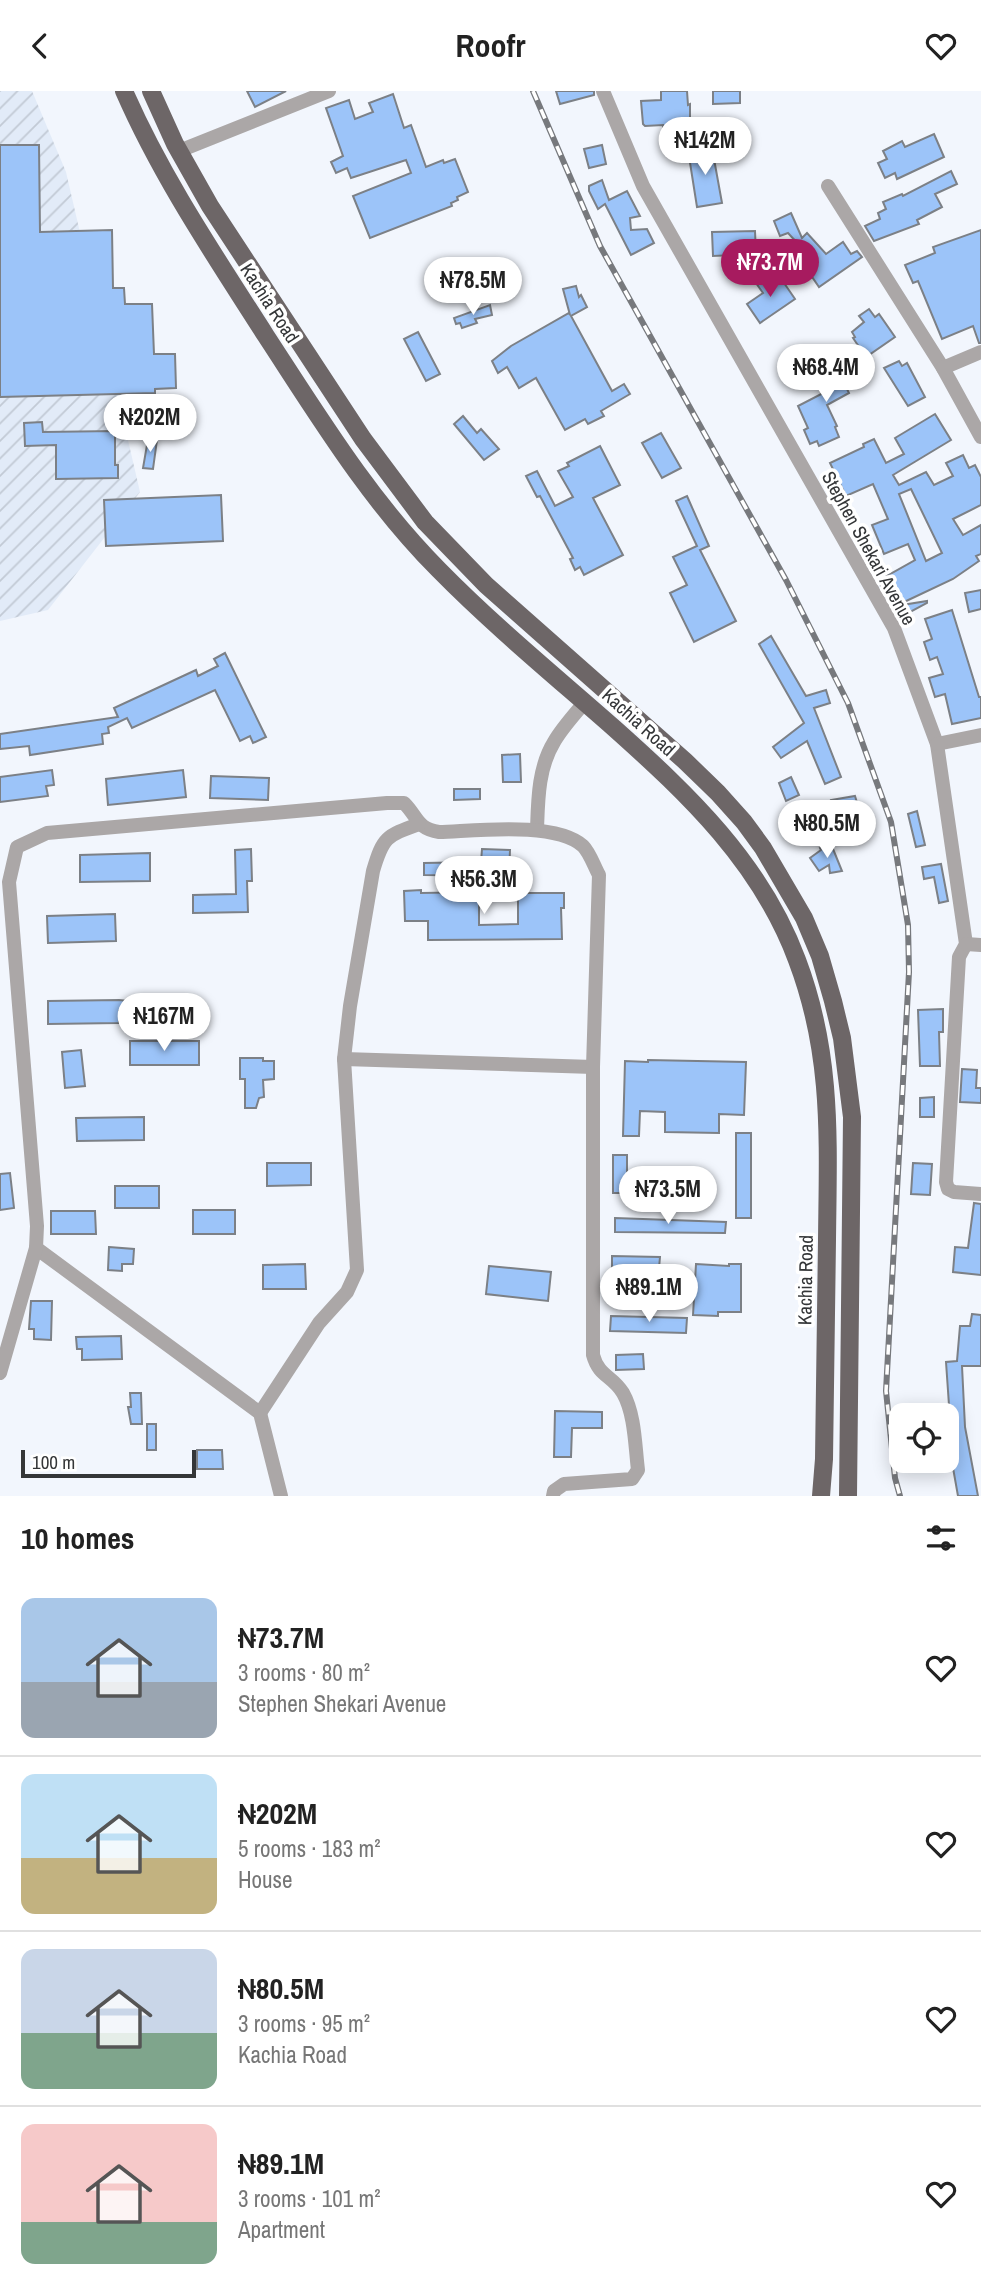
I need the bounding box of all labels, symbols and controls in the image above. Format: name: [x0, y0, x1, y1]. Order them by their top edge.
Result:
text: Roofr: [456, 24, 525, 67]
icon: back: [21, 27, 59, 65]
icon: heart: [922, 27, 960, 65]
pin: ₦142M: [656, 118, 754, 177]
text: ₦142M: [675, 124, 735, 155]
pin: ₦73.7M: [713, 239, 827, 299]
text: ₦73.7M: [737, 246, 803, 277]
pin: ₦78.5M: [416, 257, 530, 317]
street label: Kachia Road: [235, 258, 305, 348]
text: ₦78.5M: [440, 264, 506, 295]
pin: ₦68.4M: [769, 345, 883, 404]
text: ₦68.4M: [793, 351, 859, 382]
pin: ₦202M: [101, 395, 199, 454]
text: ₦202M: [120, 401, 180, 432]
street label: Stephen Shekari Avenue: [816, 466, 922, 630]
street label: Kachia Road: [597, 682, 681, 762]
pin: ₦80.5M: [770, 801, 884, 860]
text: ₦80.5M: [794, 807, 860, 838]
pin: ₦56.3M: [427, 857, 541, 916]
text: ₦56.3M: [451, 863, 517, 894]
pin: ₦167M: [115, 993, 213, 1053]
text: ₦167M: [134, 1000, 194, 1031]
pin: ₦73.5M: [611, 1167, 725, 1226]
text: ₦73.5M: [635, 1173, 701, 1204]
street label: Kachia Road: [791, 1235, 819, 1325]
pin: ₦89.1M: [592, 1265, 706, 1324]
text: ₦89.1M: [616, 1271, 682, 1302]
map controls: [889, 1403, 959, 1473]
button: locate: [889, 1403, 959, 1473]
scale bar: [21, 1447, 196, 1479]
text: 100 m: [32, 1449, 75, 1475]
text: 10 homes: [21, 1518, 135, 1558]
icon: filters: [922, 1519, 960, 1557]
text: ₦73.7M: [238, 1617, 324, 1657]
icon: home: [77, 1626, 161, 1710]
icon: heart: [922, 1649, 960, 1687]
text: 3 rooms · 80 m²: [238, 1657, 370, 1688]
text: Stephen Shekari Avenue: [238, 1688, 446, 1719]
text: ₦202M: [238, 1793, 317, 1833]
icon: home: [77, 1802, 161, 1886]
icon: heart: [922, 1825, 960, 1863]
text: 5 rooms · 183 m²: [238, 1833, 381, 1864]
text: House: [238, 1864, 293, 1895]
text: ₦80.5M: [238, 1968, 324, 2008]
icon: home: [77, 1977, 161, 2061]
icon: heart: [922, 2000, 960, 2038]
text: 3 rooms · 95 m²: [238, 2008, 370, 2039]
text: Kachia Road: [238, 2039, 347, 2070]
text: ₦89.1M: [238, 2143, 324, 2183]
icon: home: [77, 2152, 161, 2236]
icon: heart: [922, 2175, 960, 2213]
text: 3 rooms · 101 m²: [238, 2183, 381, 2214]
text: Apartment: [238, 2214, 325, 2245]

